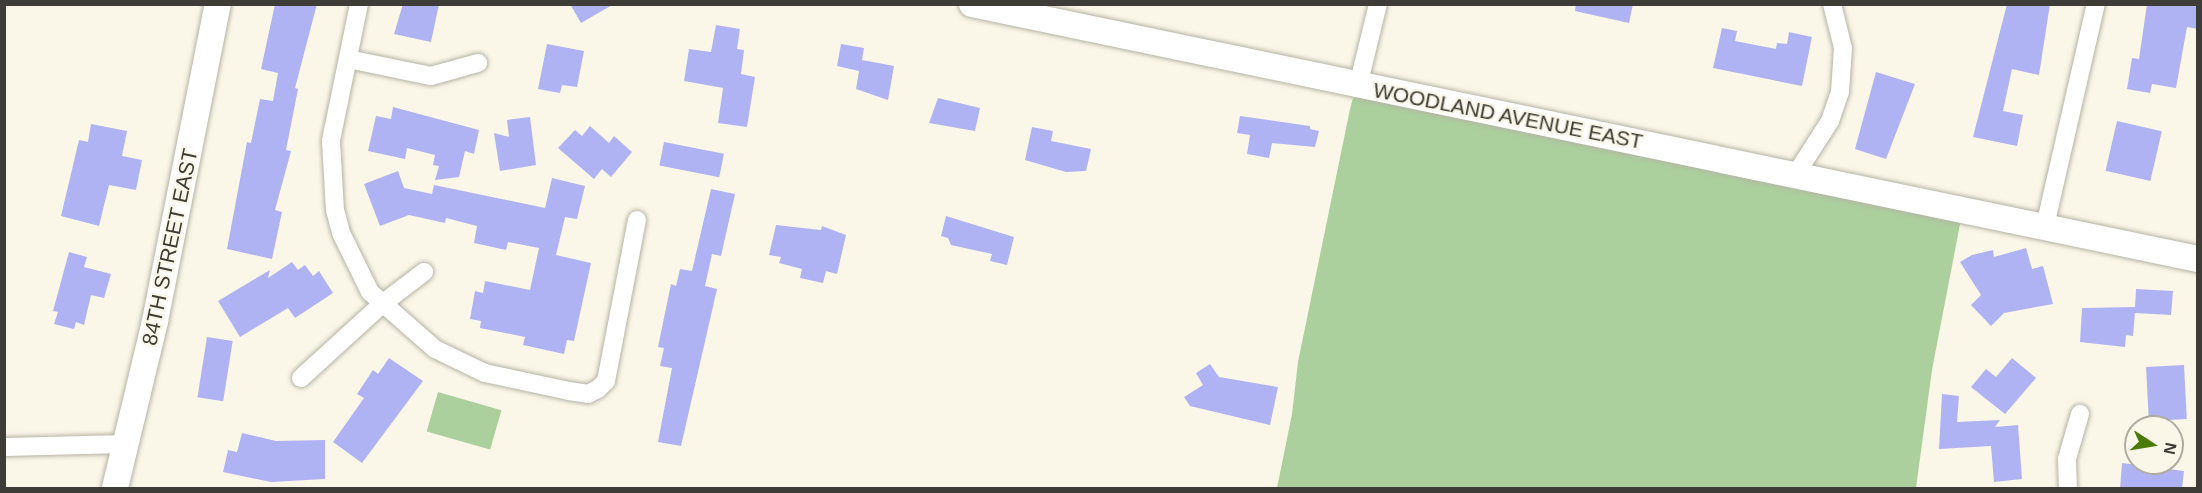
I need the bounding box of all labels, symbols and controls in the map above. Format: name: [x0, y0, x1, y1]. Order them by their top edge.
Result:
street label: WOODLAND AVENUE EAST: [1371, 77, 1645, 155]
street label: 84TH STREET EAST: [137, 146, 203, 348]
north arrow: [2124, 415, 2184, 475]
text: N: [2161, 441, 2180, 456]

